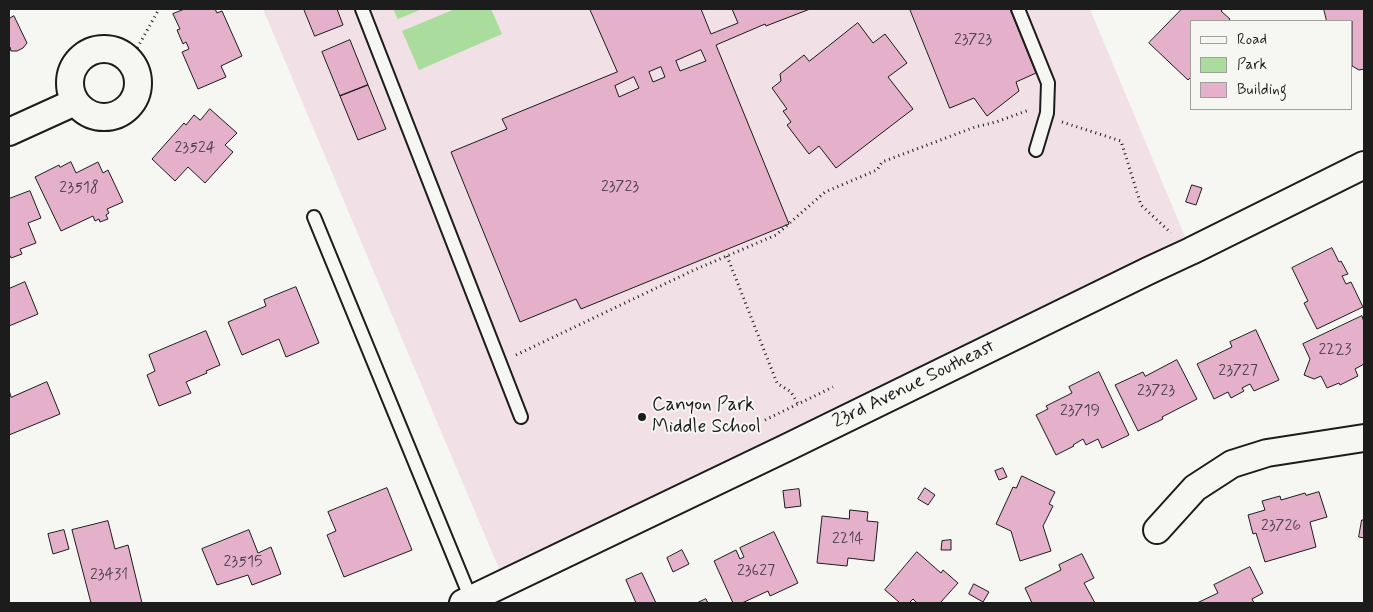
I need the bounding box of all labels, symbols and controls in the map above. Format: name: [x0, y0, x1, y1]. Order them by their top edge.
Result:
legend: [1190, 20, 1353, 110]
text: Road: [1237, 30, 1267, 50]
house number: 23723: [954, 31, 992, 51]
text: Park: [1237, 55, 1267, 75]
text: Building: [1237, 80, 1287, 100]
house number: 23524: [174, 139, 216, 159]
house number: 23723: [601, 178, 639, 198]
house number: 23518: [59, 179, 99, 199]
street label: 23rd Avenue Southeast: [829, 336, 999, 434]
house number: 2223: [1318, 341, 1352, 361]
house number: 23727: [1218, 362, 1258, 382]
house number: 23723: [1137, 382, 1175, 402]
place label: Canyon Park Middle School: [652, 395, 761, 439]
house number: 23719: [1060, 402, 1100, 422]
marker: Canyon Park Middle School: [636, 411, 648, 423]
house number: 23726: [1261, 517, 1301, 537]
house number: 2214: [832, 530, 864, 550]
house number: 23515: [223, 553, 263, 573]
house number: 23627: [737, 562, 775, 582]
house number: 23431: [90, 566, 128, 586]

